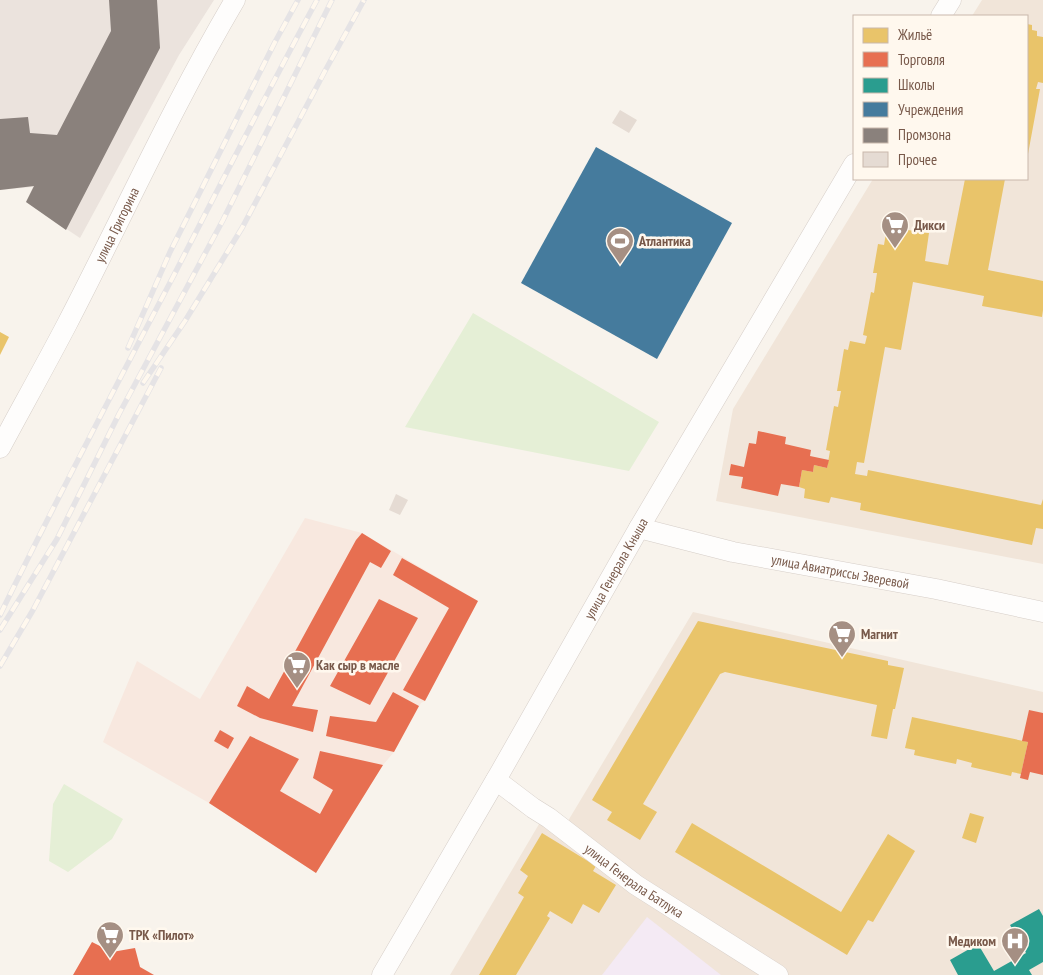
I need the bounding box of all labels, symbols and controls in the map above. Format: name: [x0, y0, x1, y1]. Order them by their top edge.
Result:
legend: [853, 15, 1028, 180]
text: Жильё: [897, 25, 932, 44]
text: Торговля: [898, 50, 945, 69]
text: Школы: [898, 75, 935, 94]
text: Учреждения: [898, 100, 964, 119]
text: Промзона: [898, 125, 951, 144]
text: Прочее: [898, 150, 937, 169]
street label: улица Григорина: [91, 184, 143, 265]
supermarket icon: Дикси: [880, 210, 910, 249]
place label: Дикси: [914, 216, 945, 234]
sports icon: Атлантика: [605, 226, 635, 265]
place label: Атлантика: [638, 232, 691, 250]
street label: улица Генерала Кныша: [580, 515, 652, 622]
street label: улица Авиатриссы Зверевой: [770, 550, 911, 593]
supermarket icon: Магнит: [827, 619, 857, 658]
place label: Магнит: [861, 625, 898, 643]
supermarket icon: Как сыр в масле: [282, 650, 312, 689]
place label: Как сыр в масле: [316, 656, 399, 674]
street label: улица Генерала Батлука: [581, 840, 687, 922]
supermarket icon: ТРК «Пилот»: [95, 920, 125, 959]
place label: ТРК «Пилот»: [129, 926, 195, 944]
hospital icon: Медиком: [1000, 926, 1030, 965]
place label: Медиком: [948, 932, 996, 950]

